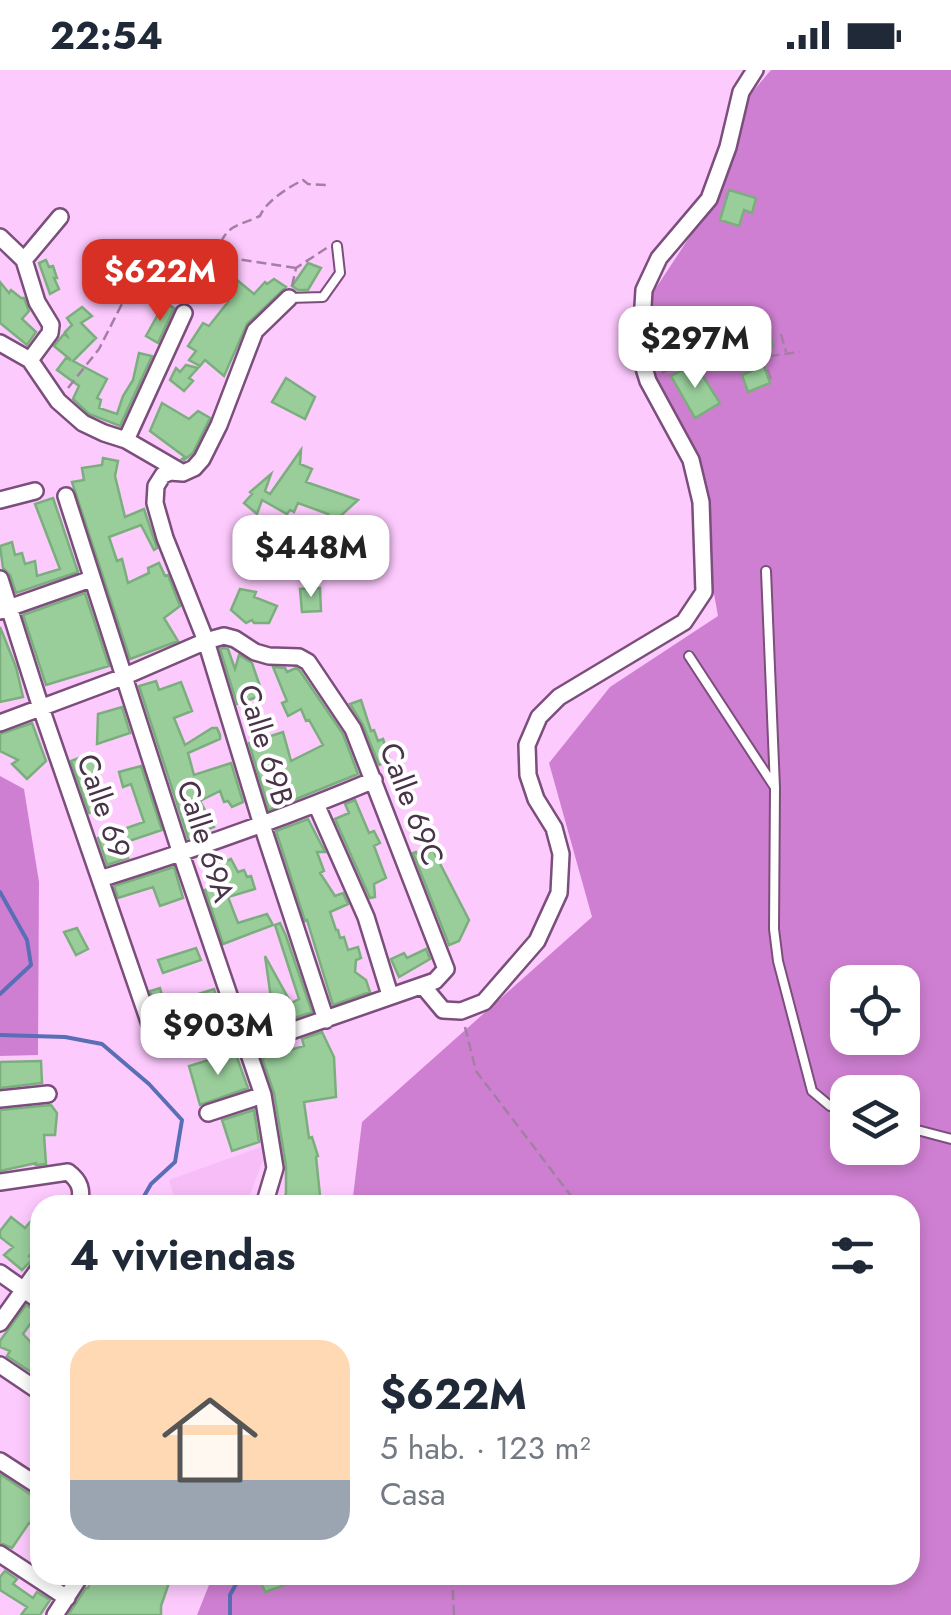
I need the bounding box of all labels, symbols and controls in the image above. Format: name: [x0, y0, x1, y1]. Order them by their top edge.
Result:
text: 22:54: [50, 8, 163, 63]
pin: $622M: [90, 239, 230, 324]
text: $622M: [104, 248, 216, 294]
pin: $297M: [625, 306, 765, 391]
text: $297M: [640, 315, 750, 361]
pin: $448M: [241, 515, 381, 600]
text: $448M: [254, 524, 368, 570]
street label: Calle 69B: [227, 679, 305, 811]
street label: Calle 69C: [369, 736, 455, 872]
street label: Calle 69: [66, 748, 142, 864]
street label: Calle 69A: [166, 775, 246, 908]
map controls: [830, 965, 920, 1165]
button: locate: [830, 965, 920, 1055]
pin: $903M: [148, 993, 288, 1078]
text: $903M: [163, 1002, 273, 1048]
button: layers: [830, 1075, 920, 1165]
text: 4 viviendas: [70, 1225, 295, 1286]
icon: filters: [825, 1228, 880, 1283]
text: $622M: [380, 1364, 527, 1425]
icon: home: [150, 1380, 270, 1500]
text: 5 hab. · 123 m²: [380, 1425, 591, 1471]
text: Casa: [380, 1471, 446, 1517]

